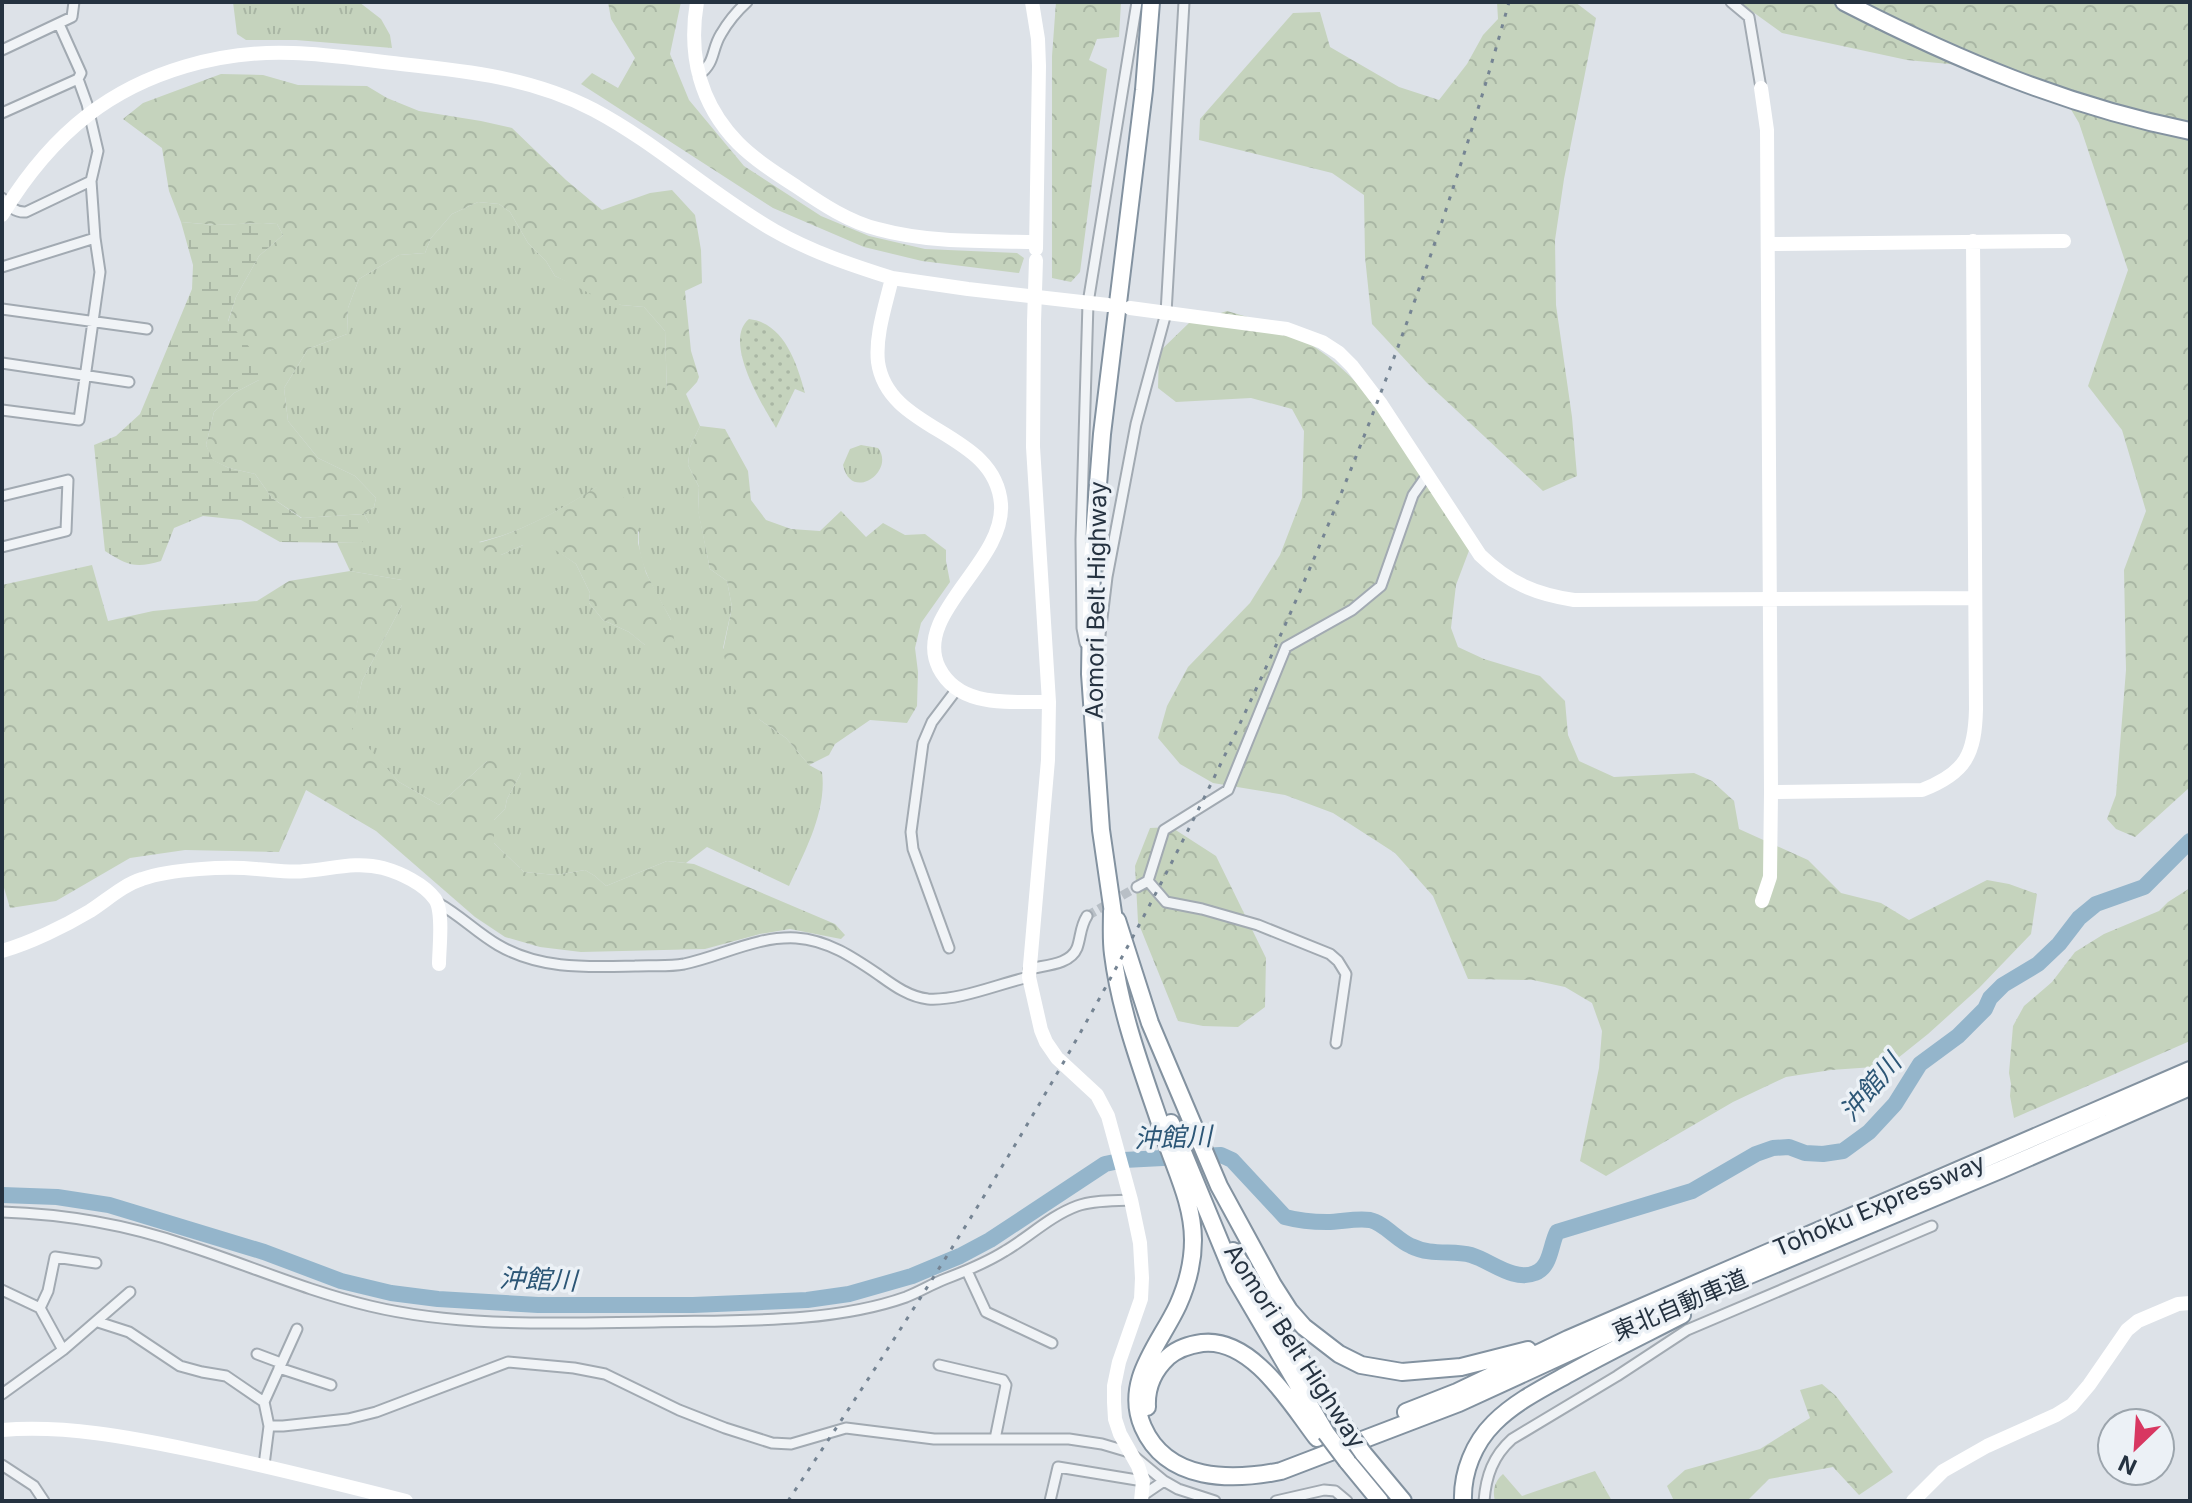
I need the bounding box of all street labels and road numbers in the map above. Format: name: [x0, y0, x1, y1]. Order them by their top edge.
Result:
street label: Aomori Belt Highway: [1079, 481, 1113, 719]
street label: Tohoku Expressway: [1769, 1147, 1989, 1263]
street label: Aomori Belt Highway: [1218, 1238, 1372, 1454]
street label: 東北自動車道: [1608, 1264, 1752, 1346]

